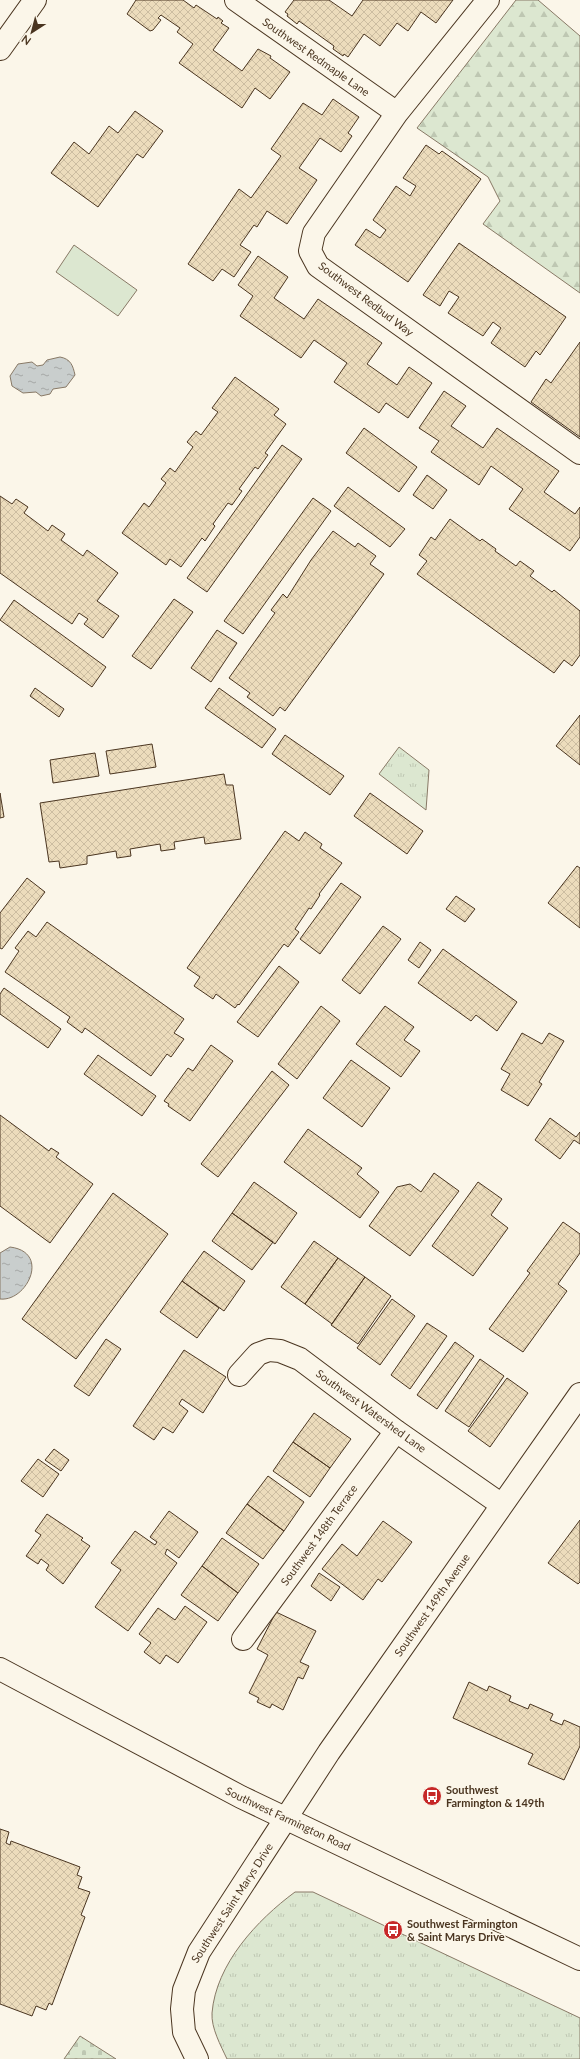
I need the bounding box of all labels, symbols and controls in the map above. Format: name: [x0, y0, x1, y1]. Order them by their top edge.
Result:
north arrow: [12, 12, 52, 52]
street label: Southwest Redmaple Lane: [260, 15, 372, 99]
text: N: [19, 33, 33, 48]
street label: Southwest Redbud Way: [316, 259, 417, 339]
street label: Southwest Watershed Lane: [314, 1366, 429, 1455]
street label: Southwest 148th Terrace: [278, 1482, 360, 1588]
street label: Southwest 149th Avenue: [391, 1551, 472, 1659]
place label: Southwest Farmington & 149th: [446, 1783, 545, 1809]
street label: Southwest Farmington Road: [224, 1784, 353, 1853]
bus stop icon: Southwest Farmington & 149th: [421, 1785, 443, 1807]
street label: Southwest Saint Marys Drive: [188, 1840, 275, 1965]
place label: Southwest Farmington & Saint Marys Drive: [407, 1917, 518, 1943]
bus stop icon: Southwest Farmington & Saint Marys Drive: [382, 1919, 404, 1941]

